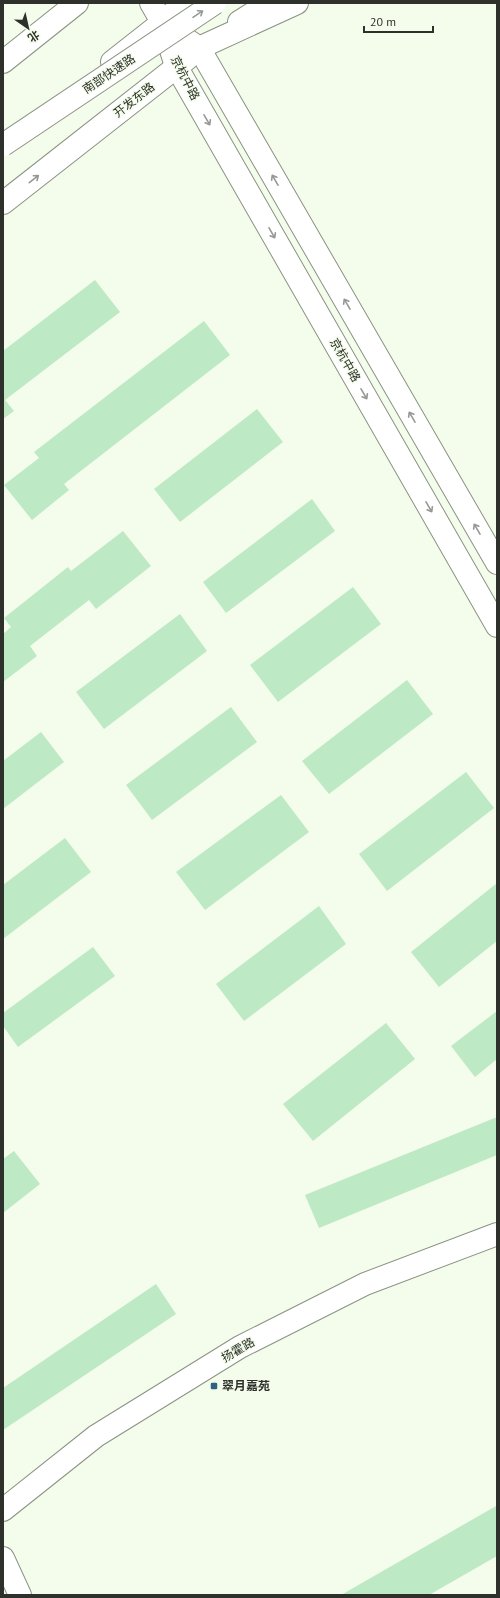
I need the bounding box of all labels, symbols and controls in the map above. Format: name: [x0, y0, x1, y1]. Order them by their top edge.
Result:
north arrow: [8, 8, 48, 48]
scale bar: [364, 8, 433, 34]
one-way arrow: [193, 10, 204, 18]
text: 20 m: [370, 14, 396, 29]
text: 北: [25, 27, 42, 45]
street label: 南部快速路: [80, 51, 138, 97]
street label: 京杭中路: [168, 53, 203, 103]
street label: 开发东路: [110, 79, 157, 120]
one-way arrow: [204, 114, 212, 126]
one-way arrow: [28, 174, 39, 183]
one-way arrow: [271, 174, 279, 186]
one-way arrow: [268, 227, 276, 239]
one-way arrow: [343, 298, 351, 310]
street label: 京杭中路: [327, 335, 364, 384]
one-way arrow: [361, 388, 369, 400]
one-way arrow: [408, 411, 416, 423]
one-way arrow: [426, 501, 433, 513]
one-way arrow: [473, 524, 481, 536]
street label: 扬霍路: [218, 1334, 257, 1365]
place label: 翠月嘉苑: [222, 1378, 270, 1393]
marker: 翠月嘉苑: [209, 1381, 219, 1391]

